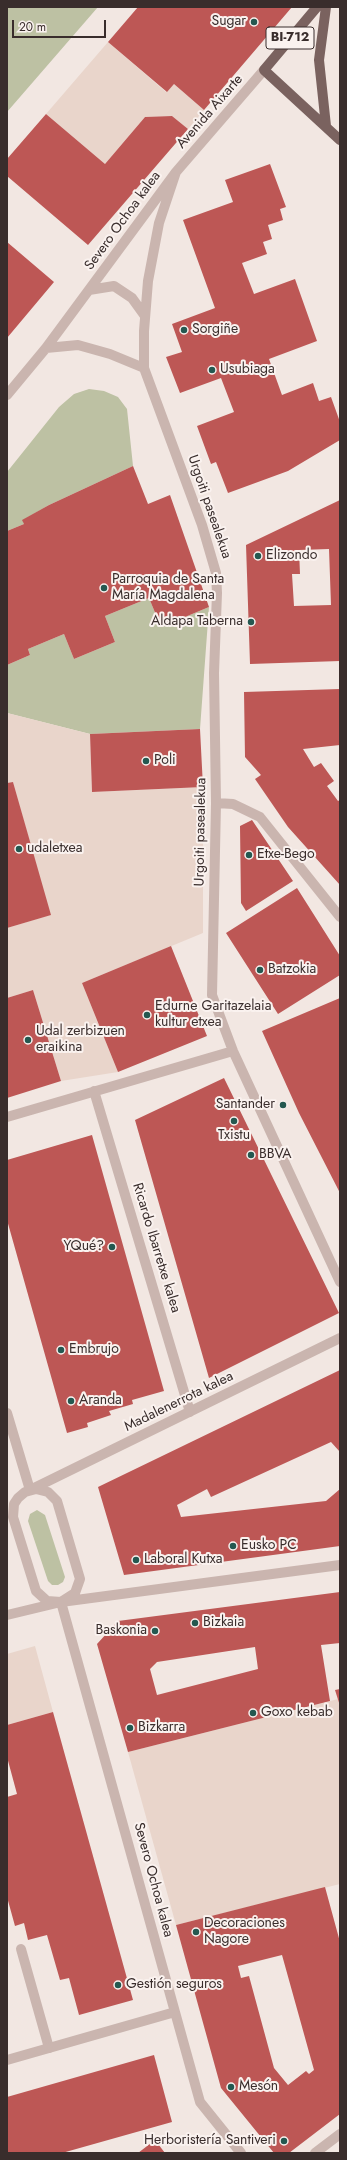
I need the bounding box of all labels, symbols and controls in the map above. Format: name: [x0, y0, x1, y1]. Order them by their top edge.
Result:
scale bar: [14, 12, 108, 38]
place label: Sugar: [211, 14, 246, 30]
marker: Sugar: [249, 17, 259, 27]
text: 20 m: [19, 18, 46, 36]
road number: BI-712: [266, 27, 314, 49]
street label: Avenida Aixarte: [173, 72, 247, 152]
street label: Severo Ochoa kalea: [82, 168, 164, 274]
place label: Sorgiñe: [192, 322, 238, 338]
marker: Sorgiñe: [179, 325, 189, 335]
place label: Usubiaga: [220, 362, 275, 378]
marker: Usubiaga: [207, 365, 217, 375]
street label: Urgoiti pasealekua: [183, 453, 235, 561]
place label: Elizondo: [266, 548, 317, 564]
marker: Elizondo: [253, 551, 263, 561]
place label: Parroquia de Santa María Magdalena: [112, 572, 224, 604]
marker: Parroquia de Santa María Magdalena: [99, 583, 109, 593]
place label: Aldapa Taberna: [151, 614, 243, 630]
marker: Aldapa Taberna: [246, 617, 256, 627]
place label: Poli: [154, 753, 176, 769]
marker: Poli: [141, 756, 151, 766]
street label: Urgoiti pasealekua: [192, 778, 210, 886]
place label: udaletxea: [27, 841, 82, 857]
marker: udaletxea: [14, 844, 24, 854]
place label: Etxe-Bego: [257, 847, 315, 863]
marker: Etxe-Bego: [244, 850, 254, 860]
place label: Batzokia: [268, 962, 316, 978]
marker: Batzokia: [255, 965, 265, 975]
place label: Edurne Garitazelaia kultur etxea: [155, 999, 271, 1032]
marker: Edurne Garitazelaia kultur etxea: [142, 1010, 152, 1020]
place label: Udal zerbizuen eraikina: [36, 1024, 125, 1056]
marker: Udal zerbizuen eraikina: [23, 1035, 33, 1045]
place label: Santander: [216, 1097, 275, 1113]
marker: Santander: [278, 1100, 288, 1110]
marker: Txistu: [229, 1116, 239, 1126]
place label: Txistu: [218, 1128, 250, 1144]
place label: BBVA: [259, 1147, 291, 1163]
marker: BBVA: [246, 1150, 256, 1160]
street label: Ricardo Ibarretxe kalea: [128, 1181, 184, 1315]
place label: YQué?: [63, 1239, 104, 1255]
marker: YQué?: [107, 1242, 117, 1252]
place label: Embrujo: [69, 1342, 119, 1358]
marker: Embrujo: [56, 1345, 66, 1355]
street label: Madalenerrota kalea: [122, 1368, 236, 1436]
place label: Aranda: [79, 1393, 122, 1409]
marker: Aranda: [66, 1396, 76, 1406]
place label: Eusko PC: [241, 1538, 297, 1554]
marker: Eusko PC: [228, 1541, 238, 1551]
place label: Laboral Kutxa: [144, 1552, 222, 1568]
marker: Laboral Kutxa: [131, 1555, 141, 1565]
place label: Bizkaia: [203, 1615, 244, 1631]
marker: Bizkaia: [190, 1618, 200, 1628]
place label: Baskonia: [95, 1623, 147, 1639]
marker: Baskonia: [150, 1626, 160, 1636]
place label: Goxo kebab: [261, 1705, 333, 1721]
marker: Goxo kebab: [248, 1708, 258, 1718]
place label: Bizkarra: [138, 1720, 185, 1736]
marker: Bizkarra: [125, 1723, 135, 1733]
street label: Severo Ochoa kalea: [130, 1821, 176, 1939]
place label: Decoraciones Nagore: [204, 1916, 285, 1948]
marker: Decoraciones Nagore: [191, 1927, 201, 1937]
place label: Gestión seguros: [126, 1977, 222, 1993]
marker: Gestión seguros: [113, 1980, 123, 1990]
place label: Mesón: [239, 2079, 278, 2095]
marker: Mesón: [226, 2082, 236, 2092]
place label: Herboristería Santiveri: [144, 2133, 276, 2149]
marker: Herboristería Santiveri: [279, 2136, 289, 2146]

